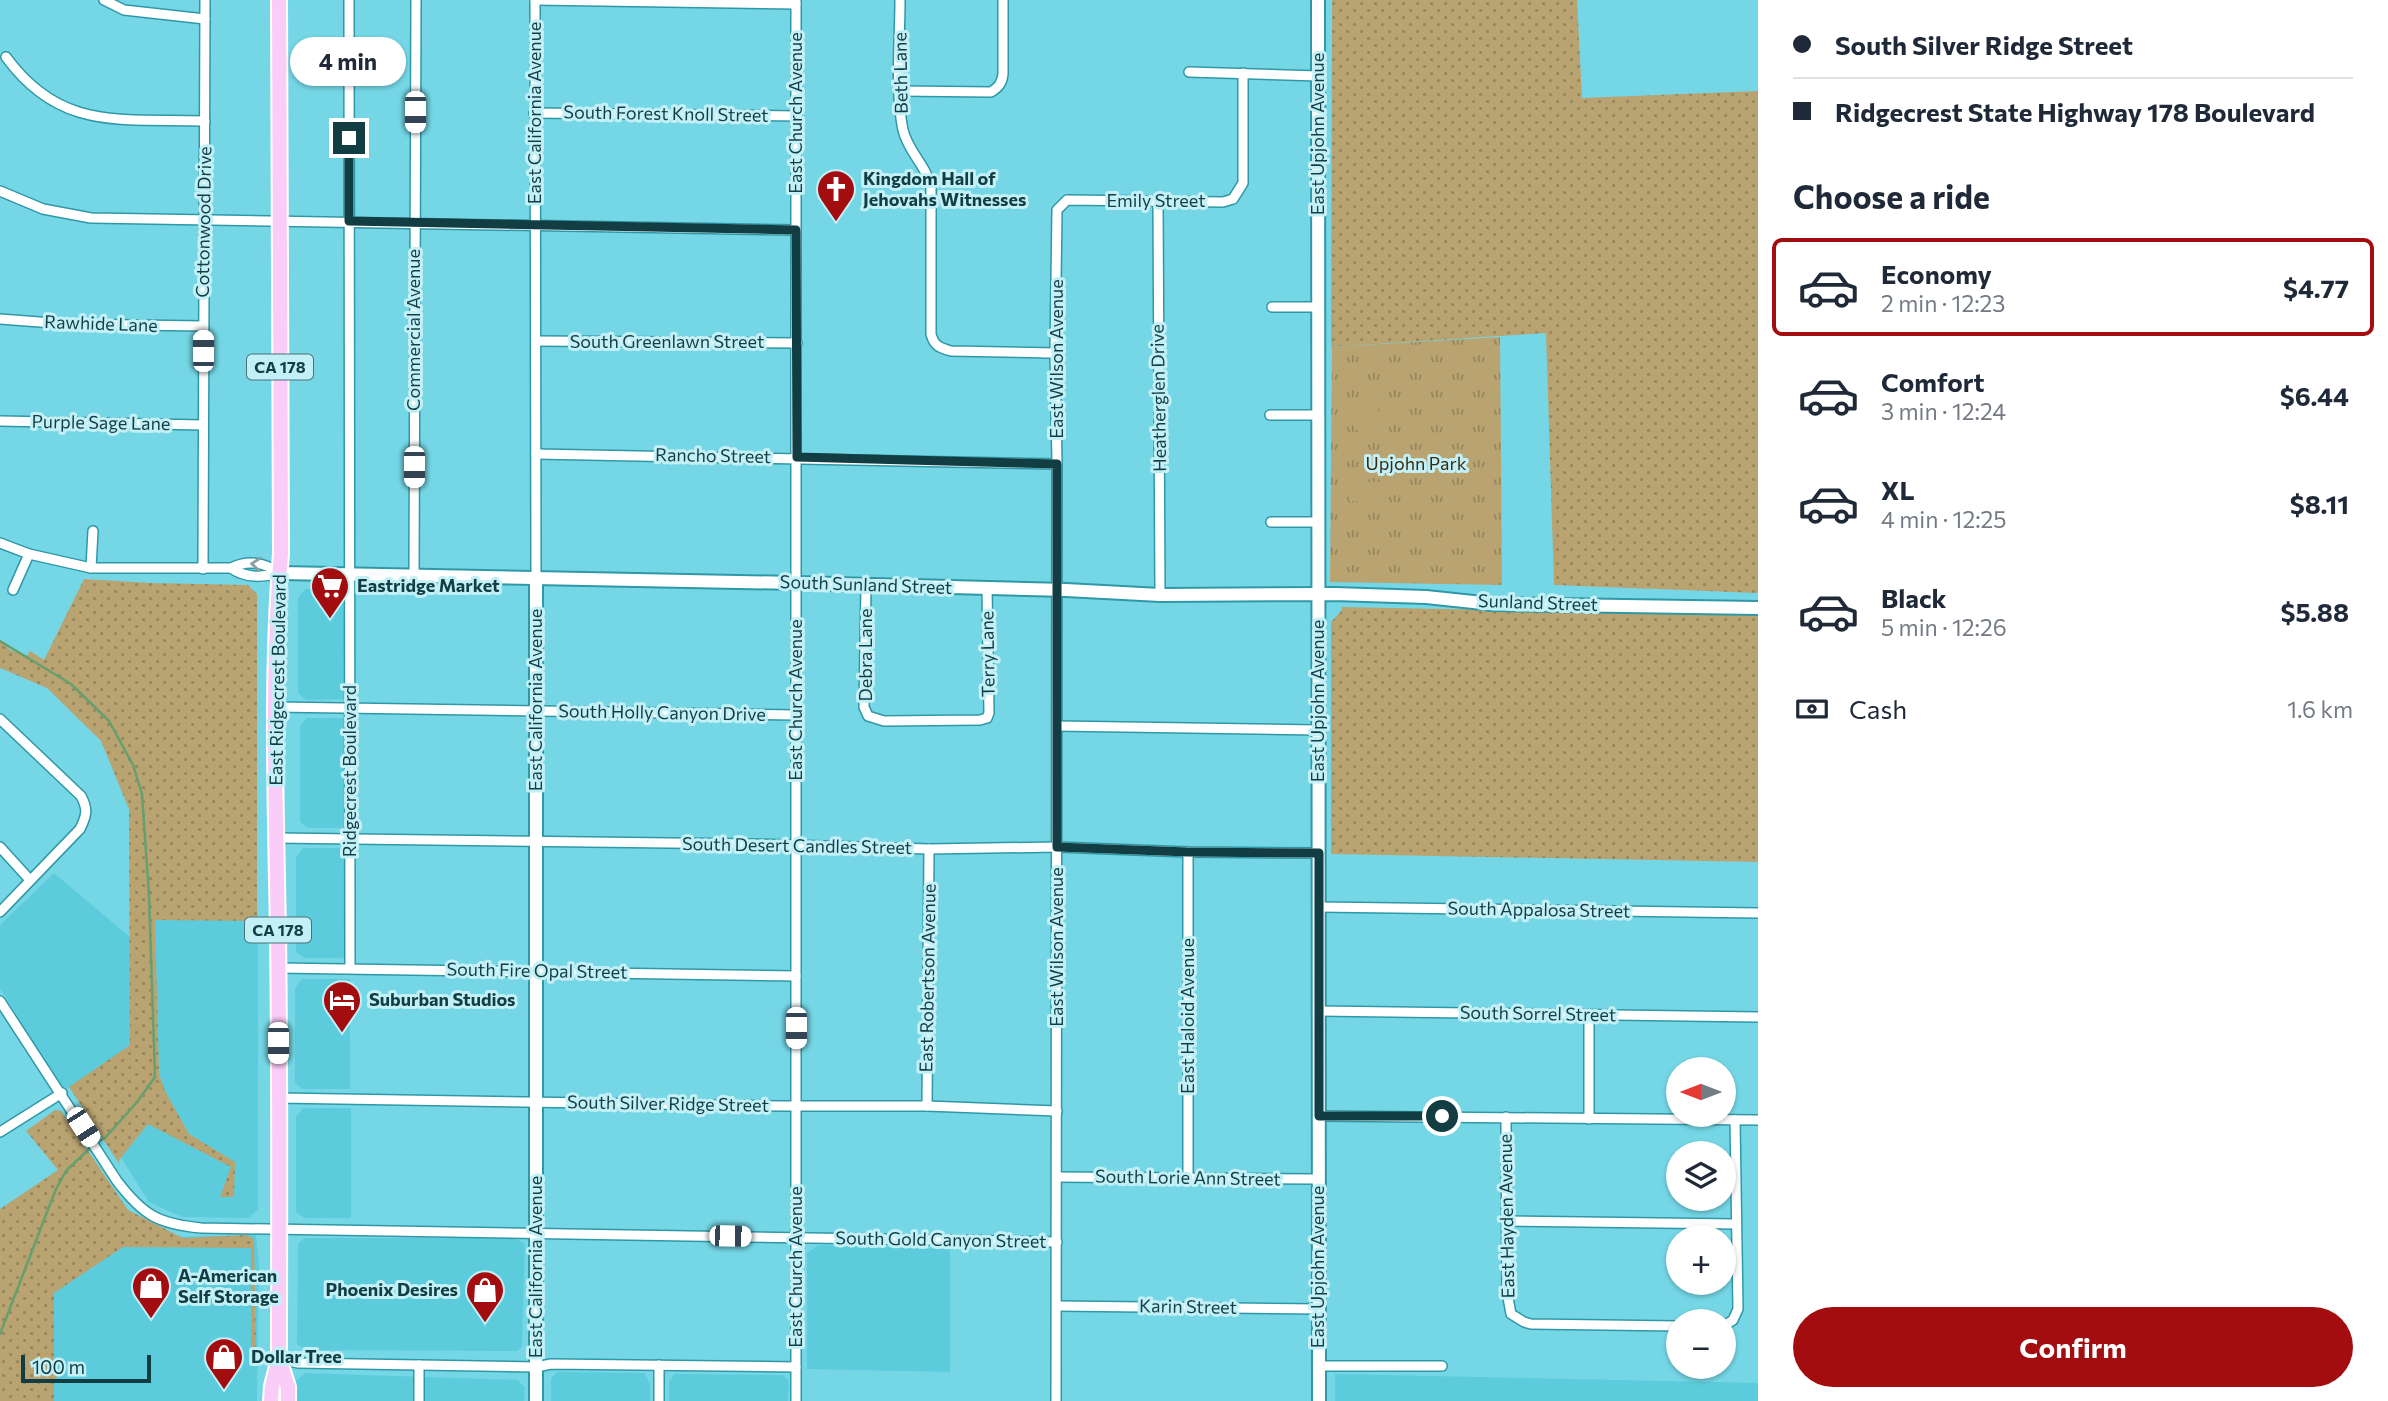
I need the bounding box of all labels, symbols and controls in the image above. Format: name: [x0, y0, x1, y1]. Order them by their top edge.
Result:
street label: East California Avenue: [523, 22, 545, 204]
text: South Silver Ridge Street: [1835, 29, 2133, 60]
street label: East Church Avenue: [784, 32, 806, 194]
street label: Beth Lane: [888, 32, 912, 114]
callout: 4 min: [291, 37, 407, 86]
text: 4 min: [319, 47, 377, 75]
street label: East Upjohn Avenue: [1306, 53, 1328, 215]
car: [405, 91, 426, 133]
text: Ridgecrest State Highway 178 Boulevard: [1835, 96, 2315, 127]
street label: South Forest Knoll Street: [563, 100, 769, 126]
route end: [333, 122, 365, 154]
street label: Cottonwood Drive: [191, 146, 215, 298]
place label: Kingdom Hall of Jehovahs Witnesses: [863, 167, 1026, 210]
church icon: Kingdom Hall of Jehovahs Witnesses: [815, 168, 857, 223]
text: Choose a ride: [1793, 176, 1990, 216]
street label: Emily Street: [1106, 189, 1206, 211]
street label: Commercial Avenue: [402, 249, 424, 411]
icon: car: [1797, 256, 1860, 319]
text: Economy: [1881, 258, 1992, 289]
text: $4.77: [2283, 272, 2349, 303]
street label: East Wilson Avenue: [1045, 279, 1067, 439]
text: 2 min · 12:23: [1881, 289, 2005, 317]
street label: Rawhide Lane: [44, 310, 158, 336]
street label: Heatherglen Drive: [1146, 324, 1170, 472]
car: [193, 330, 214, 372]
street label: South Greenlawn Street: [570, 330, 764, 352]
road number: CA 178: [247, 354, 313, 380]
icon: car: [1797, 364, 1860, 427]
text: Comfort: [1881, 366, 1984, 397]
text: $6.44: [2280, 380, 2349, 411]
text: 3 min · 12:24: [1881, 397, 2006, 425]
street label: Purple Sage Lane: [31, 410, 171, 434]
street label: Rancho Street: [655, 443, 771, 467]
car: [404, 446, 425, 488]
park label: Upjohn Park: [1366, 452, 1467, 474]
icon: car: [1797, 472, 1860, 535]
text: XL: [1881, 474, 1915, 505]
text: $8.11: [2290, 488, 2349, 519]
text: 4 min · 12:25: [1881, 505, 2007, 533]
one-way arrow: [250, 557, 261, 572]
supermarket icon: Eastridge Market: [309, 565, 351, 620]
street label: South Sunland Street: [779, 570, 953, 598]
street label: East Ridgecrest Boulevard: [264, 574, 290, 786]
place label: Eastridge Market: [357, 574, 500, 596]
icon: car: [1797, 580, 1860, 643]
text: Black: [1881, 582, 1947, 613]
street label: Sunland Street: [1478, 589, 1598, 615]
text: $5.88: [2281, 596, 2349, 627]
street label: East California Avenue: [524, 609, 546, 791]
street label: Debra Lane: [854, 609, 876, 701]
street label: Terry Lane: [975, 611, 999, 697]
text: 5 min · 12:26: [1881, 613, 2007, 641]
street label: East Church Avenue: [784, 619, 806, 781]
street label: East Upjohn Avenue: [1306, 620, 1328, 782]
street label: Ridgecrest Boulevard: [338, 685, 360, 857]
icon: cash: [1793, 690, 1831, 728]
text: Cash: [1849, 693, 1907, 724]
text: 1.6 km: [2287, 695, 2353, 723]
street label: South Holly Canyon Drive: [558, 699, 766, 725]
street label: South Desert Candles Street: [682, 832, 912, 858]
street label: East Wilson Avenue: [1045, 867, 1067, 1027]
street label: East Robertson Avenue: [914, 883, 940, 1073]
street label: South Appalosa Street: [1447, 896, 1631, 922]
road number: CA 178: [245, 918, 311, 942]
street label: East Haloid Avenue: [1176, 938, 1198, 1094]
street label: South Fire Opal Street: [446, 957, 628, 983]
hotel icon: Suburban Studios: [321, 979, 363, 1034]
place label: Suburban Studios: [369, 988, 515, 1010]
street label: South Sorrel Street: [1460, 1001, 1616, 1025]
car: [786, 1007, 807, 1049]
car: [268, 1022, 289, 1064]
north arrow: [1666, 1057, 1736, 1127]
map controls: [1666, 1057, 1736, 1379]
street label: South Silver Ridge Street: [567, 1090, 769, 1116]
route start: [1426, 1100, 1458, 1132]
car: [63, 1104, 104, 1150]
street label: East Hayden Avenue: [1494, 1134, 1518, 1298]
button: layers: [1666, 1141, 1736, 1211]
street label: South Lorie Ann Street: [1095, 1164, 1281, 1190]
street label: East California Avenue: [524, 1176, 546, 1358]
street label: East Church Avenue: [784, 1186, 806, 1348]
street label: East Upjohn Avenue: [1306, 1186, 1328, 1348]
car: [709, 1225, 752, 1247]
button: +: [1666, 1225, 1736, 1295]
street label: South Gold Canyon Street: [835, 1226, 1047, 1252]
place label: A-American Self Storage: [178, 1264, 279, 1307]
shop icon: A-American Self Storage: [130, 1265, 172, 1320]
shop icon: Phoenix Desires: [464, 1269, 506, 1324]
place label: Phoenix Desires: [325, 1278, 458, 1300]
street label: Karin Street: [1139, 1294, 1237, 1318]
button: Confirm: [1793, 1307, 2353, 1387]
button: −: [1666, 1309, 1736, 1379]
shop icon: Dollar Tree: [203, 1336, 245, 1391]
place label: Dollar Tree: [251, 1345, 342, 1367]
scale bar: [21, 1352, 150, 1384]
text: 100 m: [32, 1355, 85, 1378]

